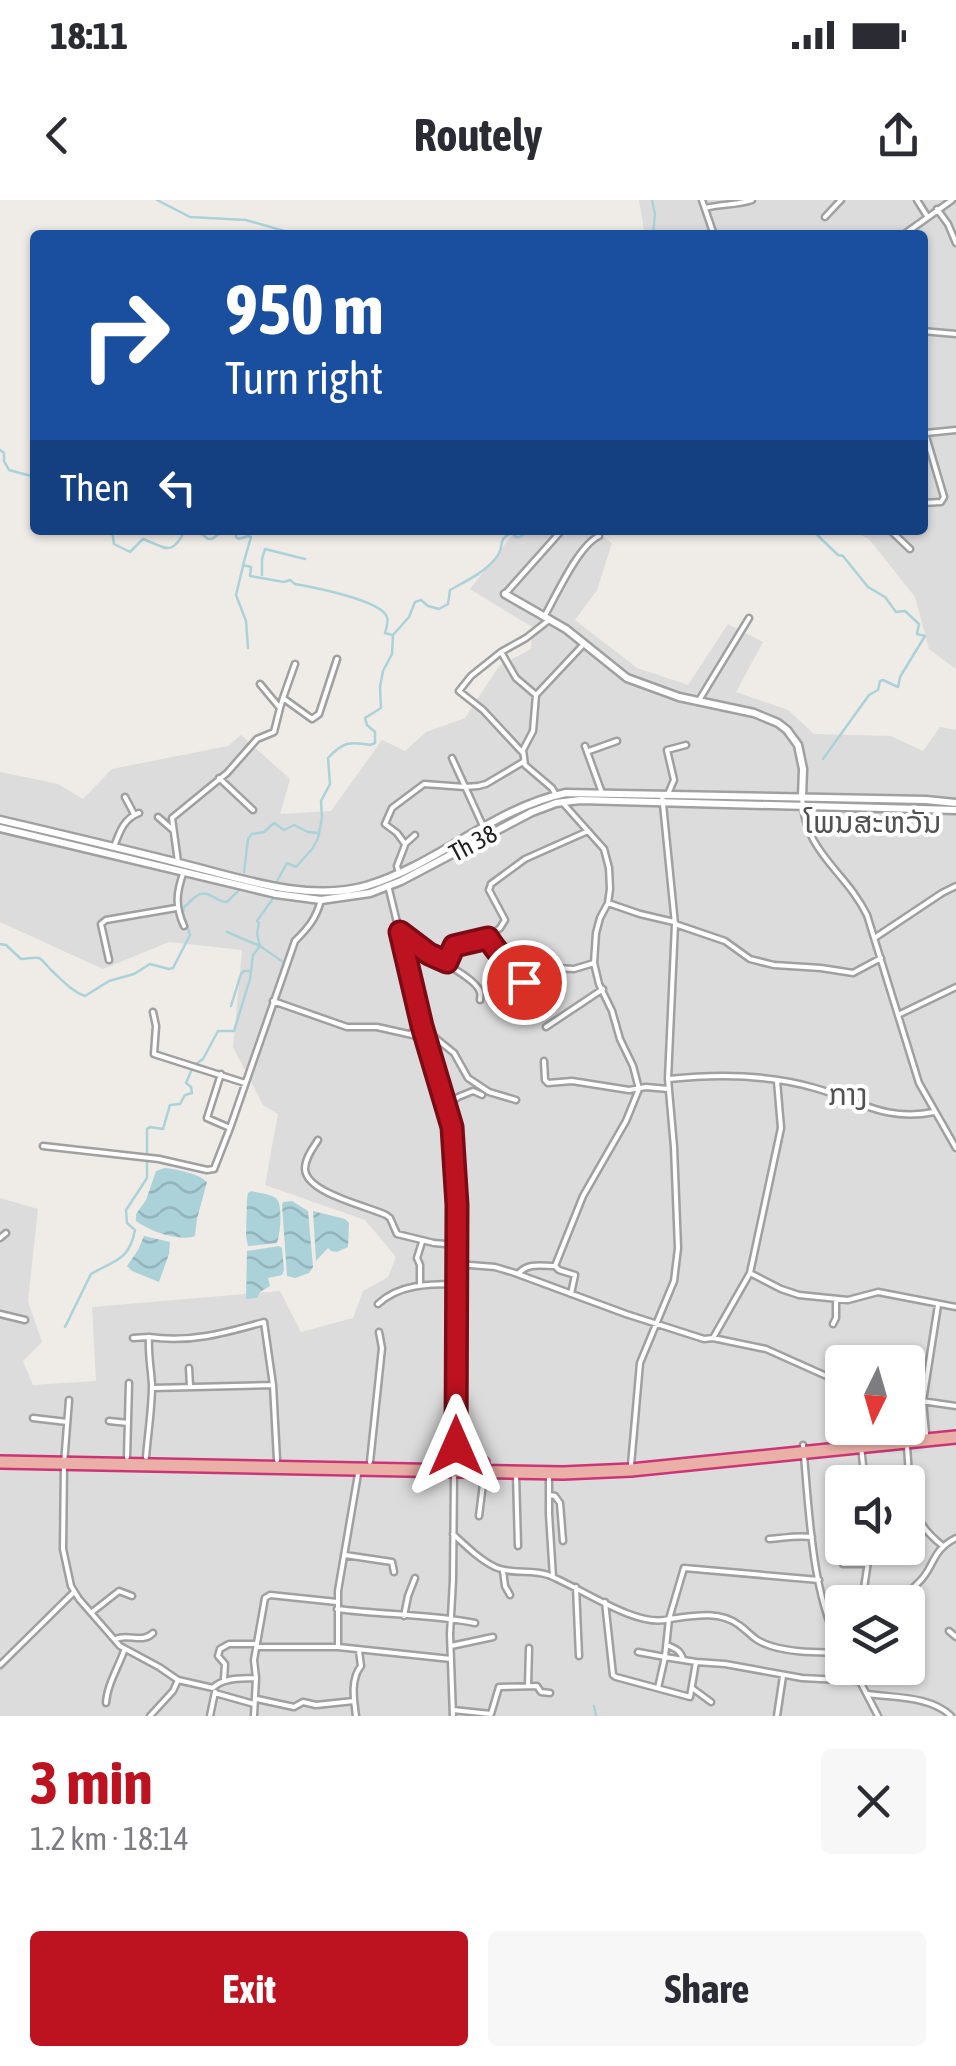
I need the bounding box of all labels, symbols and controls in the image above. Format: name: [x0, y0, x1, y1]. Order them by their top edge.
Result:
text: 18:11: [50, 14, 128, 57]
icon: back: [30, 108, 85, 163]
icon: share: [871, 108, 926, 163]
text: Routely: [414, 109, 542, 161]
text: 950 m: [225, 269, 384, 349]
icon: right: [60, 270, 190, 400]
text: Turn right: [225, 352, 383, 404]
icon: left: [150, 460, 205, 515]
text: Then: [60, 466, 130, 509]
district label: ໂພນສະຫວັນ: [803, 805, 941, 839]
street label: Th 38: [445, 819, 501, 867]
pin: [482, 940, 567, 1025]
icon: arrive: [497, 955, 552, 1010]
district label: ກາງ: [828, 1077, 868, 1111]
north arrow: [825, 1345, 925, 1445]
map controls: [825, 1345, 925, 1685]
position arrow: [404, 1394, 508, 1498]
button: sound: [825, 1465, 925, 1565]
button: layers: [825, 1585, 925, 1685]
text: 3 min: [30, 1748, 153, 1817]
button: close: [821, 1749, 926, 1854]
text: 1.2 km · 18:14: [30, 1820, 189, 1857]
button: Exit: [30, 1931, 468, 2046]
button: Share: [488, 1931, 926, 2046]

